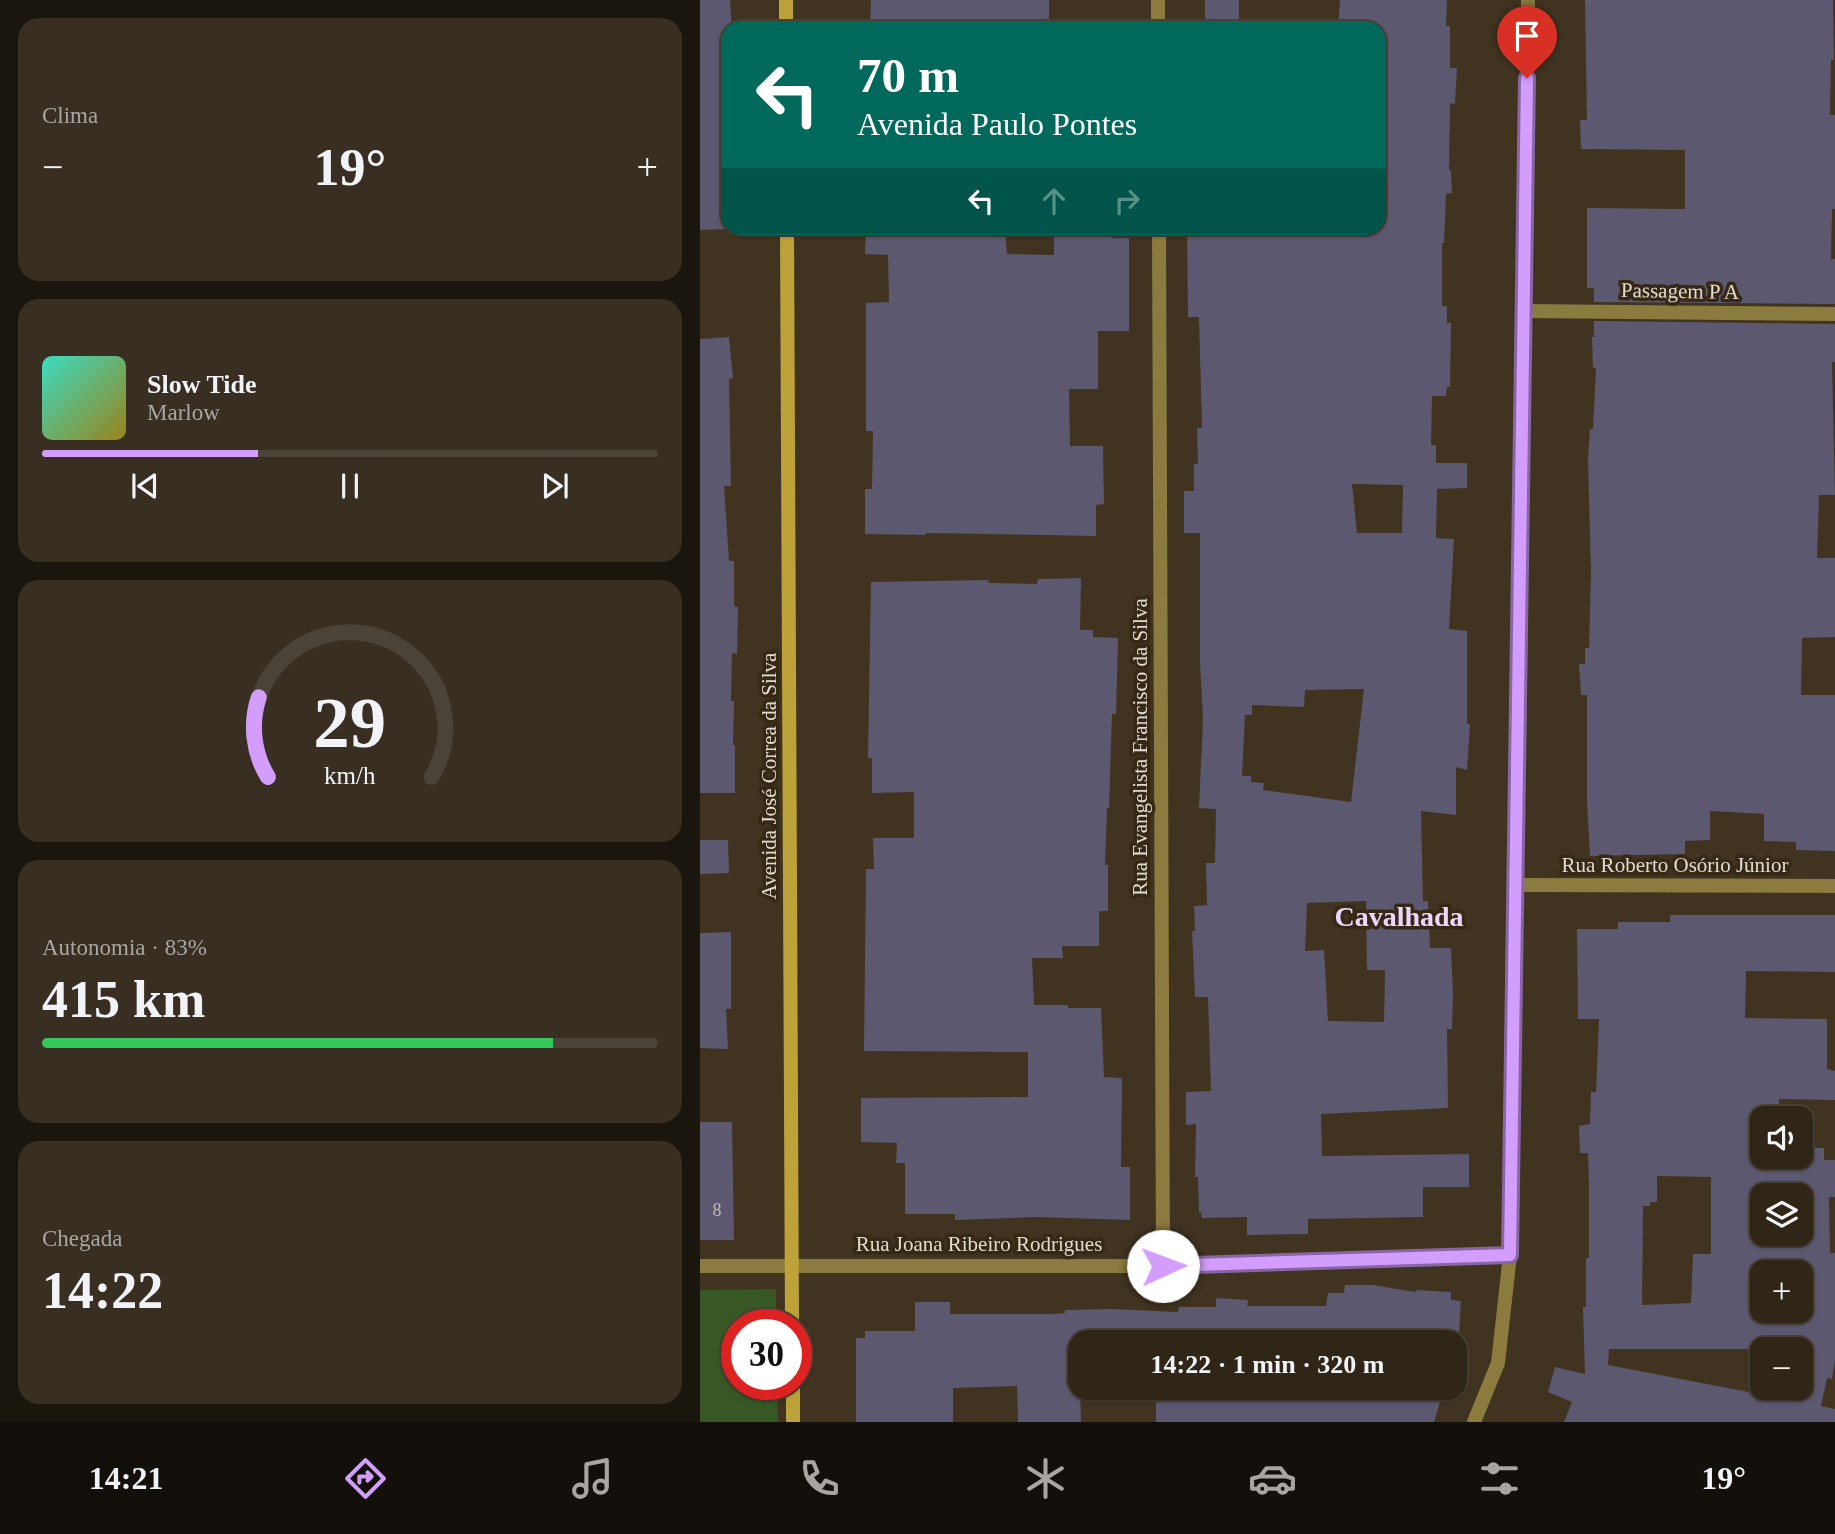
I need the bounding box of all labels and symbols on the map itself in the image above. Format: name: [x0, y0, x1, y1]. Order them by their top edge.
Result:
pin: [1497, 6, 1557, 78]
street label: Passagem P A: [1621, 278, 1740, 304]
street label: Rua Evangelista Francisco da Silva: [1128, 598, 1152, 896]
street label: Avenida José Correa da Silva: [757, 652, 781, 899]
street label: Rua Roberto Osório Júnior: [1562, 853, 1788, 877]
district label: Cavalhada: [1334, 901, 1464, 932]
house number: 8: [713, 1200, 722, 1220]
position arrow: [1126, 1229, 1200, 1303]
street label: Rua Joana Ribeiro Rodrigues: [856, 1232, 1102, 1256]
speed limit sign: 30: [721, 1309, 812, 1400]

